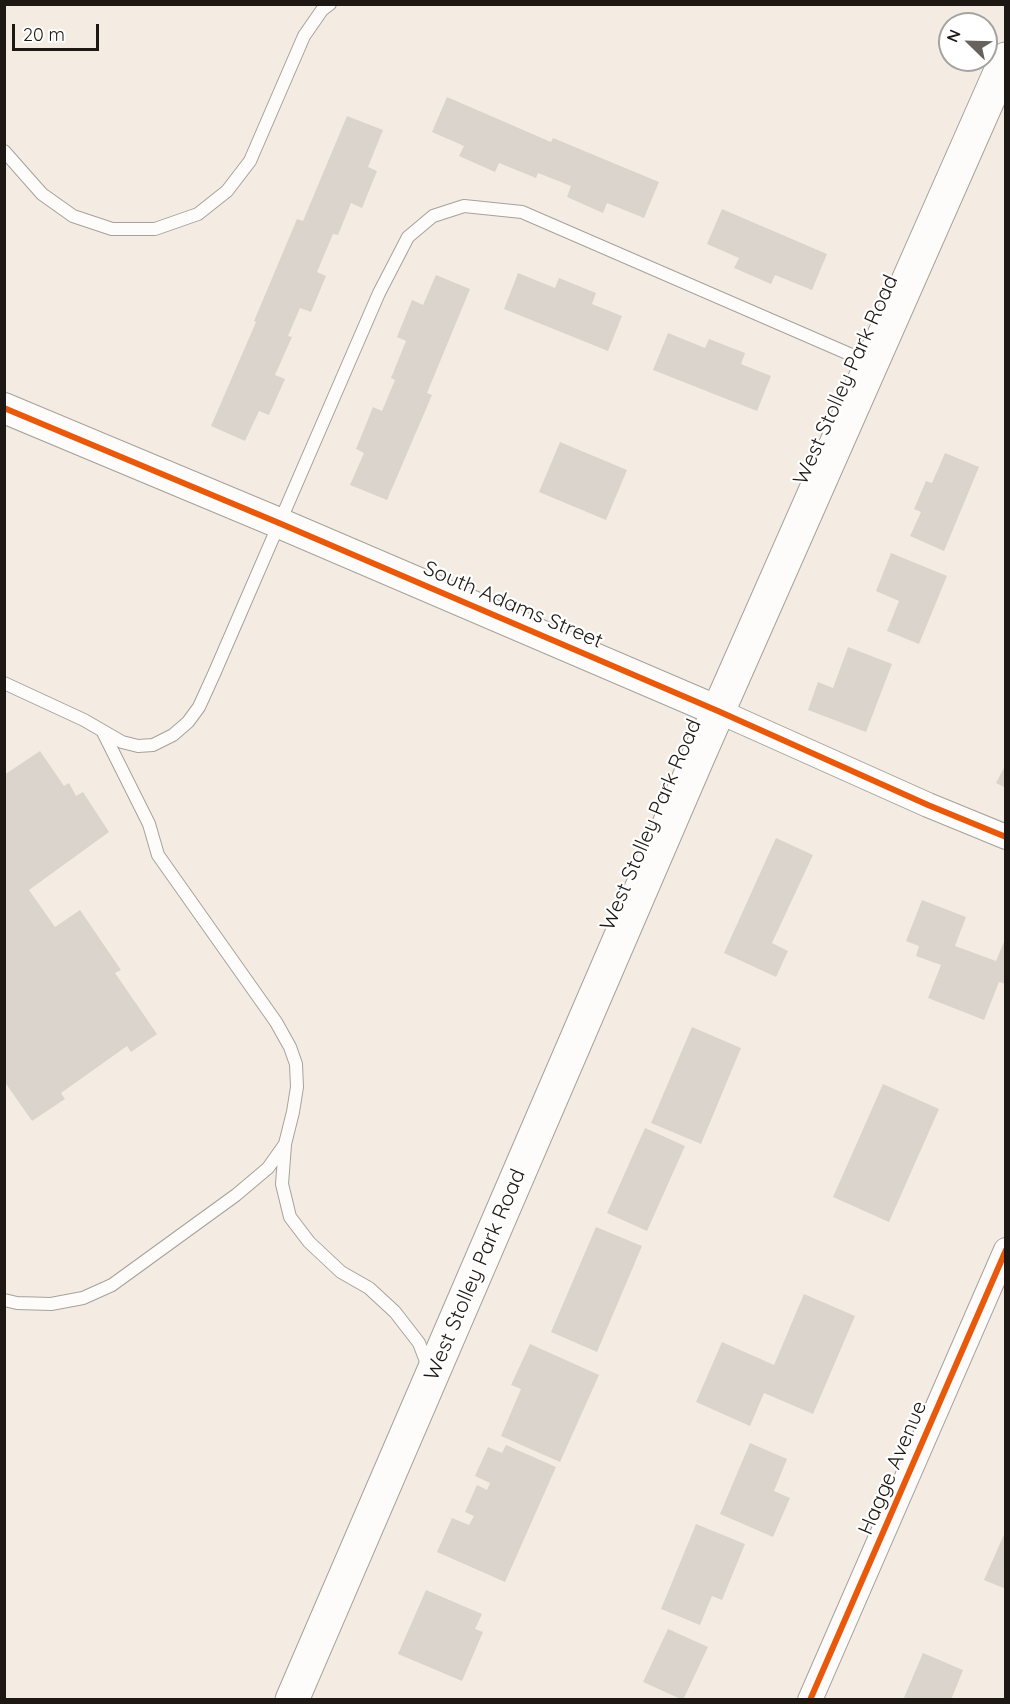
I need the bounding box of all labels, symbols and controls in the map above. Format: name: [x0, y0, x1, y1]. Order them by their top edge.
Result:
scale bar: [15, 12, 102, 50]
north arrow: [938, 12, 998, 72]
text: 20 m: [23, 23, 65, 46]
text: N: [942, 26, 965, 45]
street label: West Stolley Park Road: [788, 271, 904, 489]
street label: South Adams Street: [420, 556, 606, 654]
street label: West Stolley Park Road: [595, 716, 707, 934]
street label: West Stolley Park Road: [419, 1166, 531, 1384]
street label: Hagge Avenue: [853, 1397, 933, 1539]

